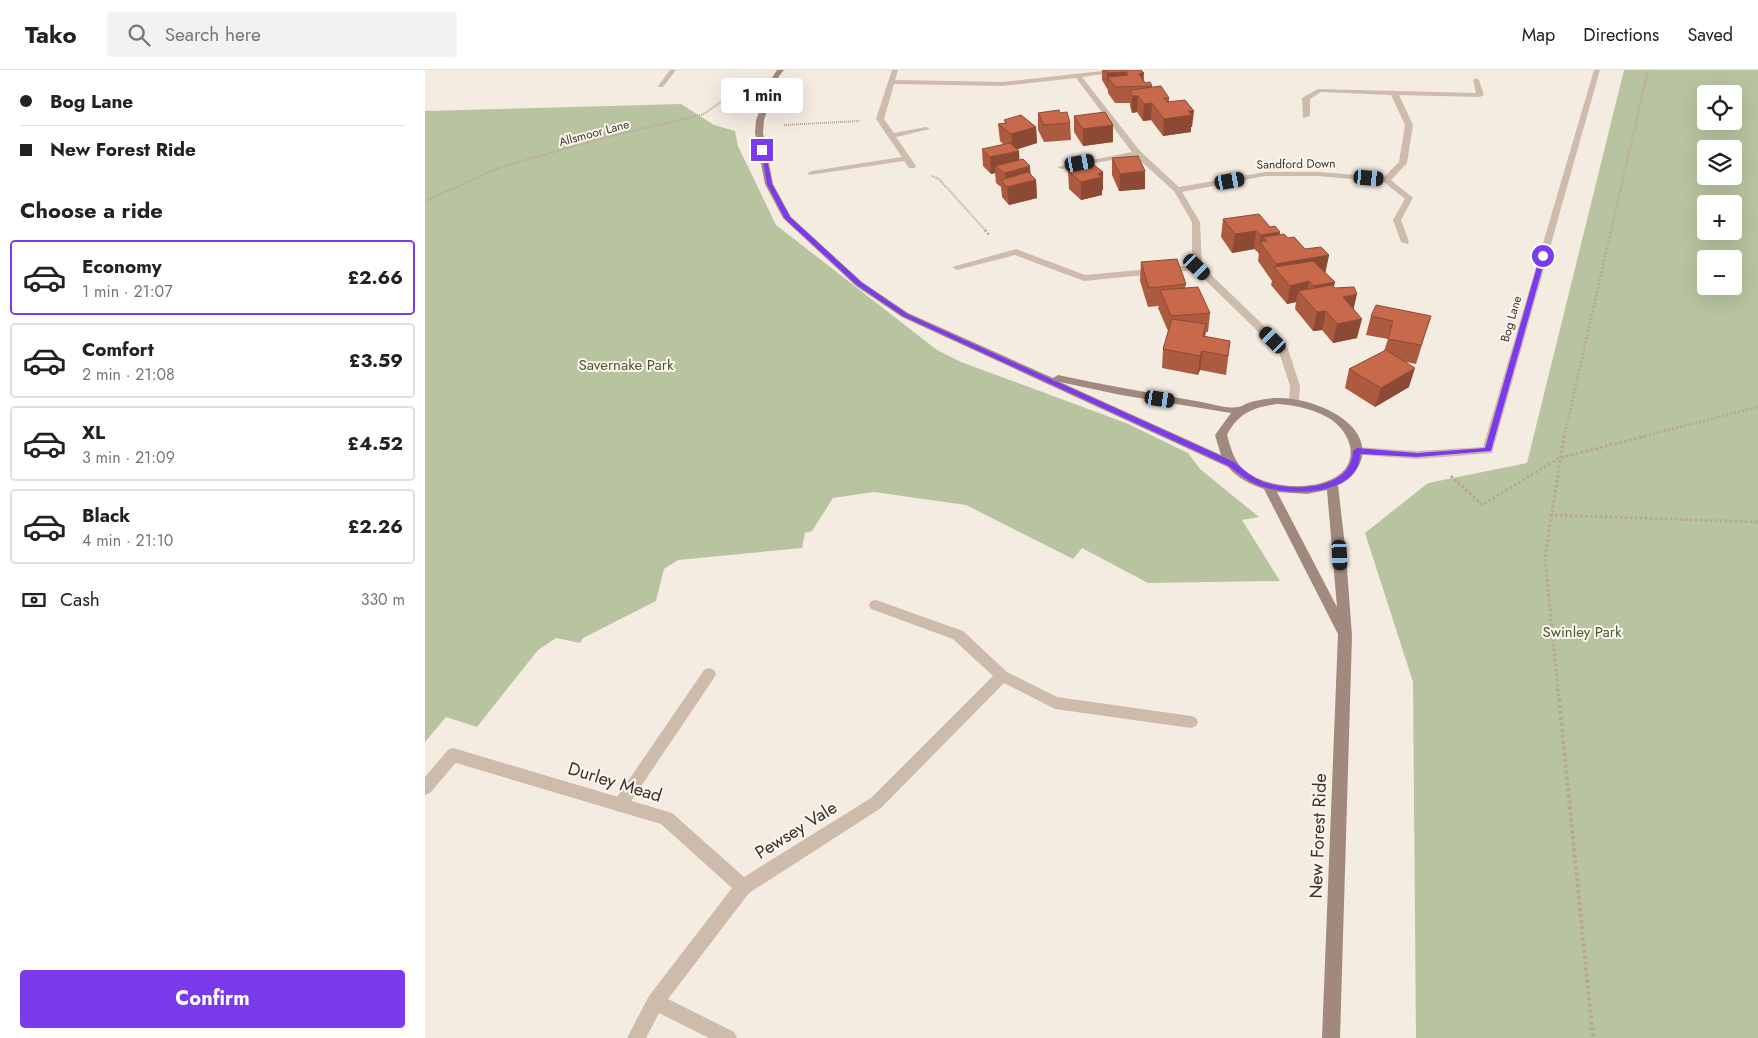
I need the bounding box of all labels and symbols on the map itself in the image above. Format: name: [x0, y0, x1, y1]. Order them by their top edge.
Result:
callout: 1 min: [721, 78, 803, 112]
street label: Allsmoor Lane: [557, 115, 631, 151]
route end: [751, 139, 773, 161]
car: [1063, 153, 1096, 173]
street label: Sandford Down: [1256, 154, 1336, 174]
car: [1353, 169, 1384, 187]
car: [1213, 171, 1246, 191]
route start: [1532, 245, 1554, 267]
car: [1181, 251, 1213, 283]
street label: Bog Lane: [1496, 294, 1526, 344]
car: [1257, 324, 1288, 356]
park label: Savernake Park: [578, 354, 674, 376]
car: [1144, 389, 1175, 409]
car: [1331, 540, 1348, 570]
park label: Swinley Park: [1543, 621, 1622, 643]
street label: Durley Mead: [565, 755, 665, 809]
street label: New Forest Ride: [1303, 773, 1333, 899]
street label: Pewsey Vale: [750, 795, 842, 865]

